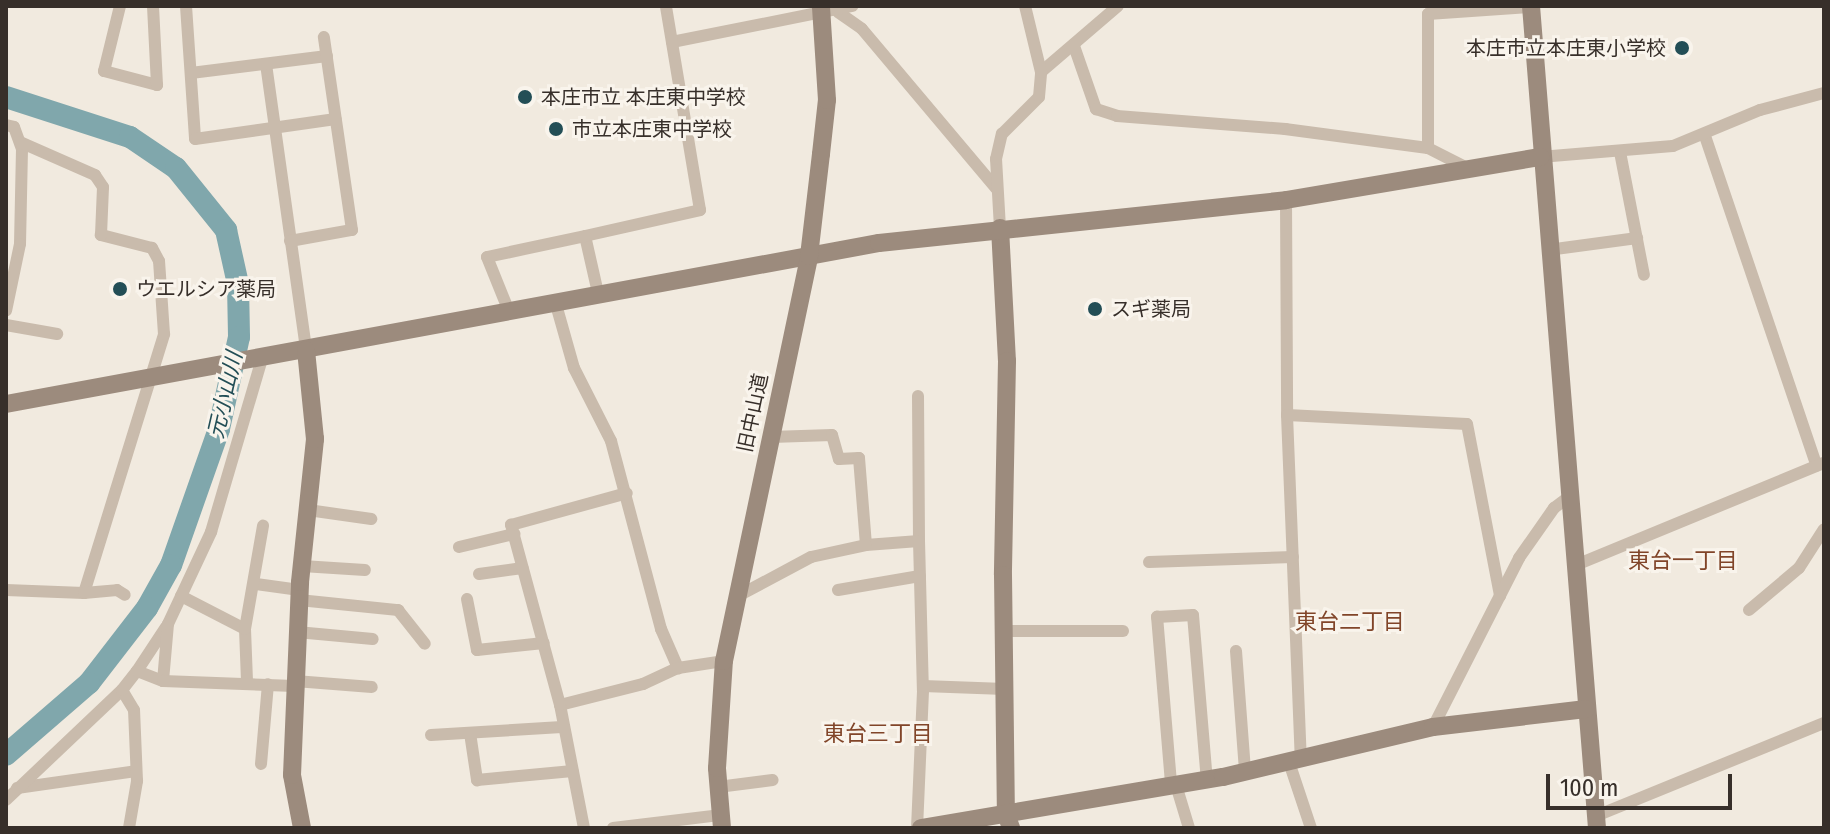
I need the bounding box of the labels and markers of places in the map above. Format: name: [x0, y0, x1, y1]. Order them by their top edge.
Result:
place label: 本庄市立本庄東小学校: [1466, 36, 1666, 60]
marker: 本庄市立本庄東小学校: [1673, 39, 1691, 57]
place label: 本庄市立 本庄東中学校: [541, 85, 746, 109]
marker: 本庄市立 本庄東中学校: [516, 88, 534, 106]
place label: 市立本庄東中学校: [572, 117, 732, 141]
marker: 市立本庄東中学校: [547, 120, 565, 138]
place label: ウエルシア薬局: [136, 277, 276, 301]
marker: ウエルシア薬局: [111, 280, 129, 298]
place label: スギ薬局: [1111, 297, 1191, 321]
marker: スギ薬局: [1086, 300, 1104, 318]

